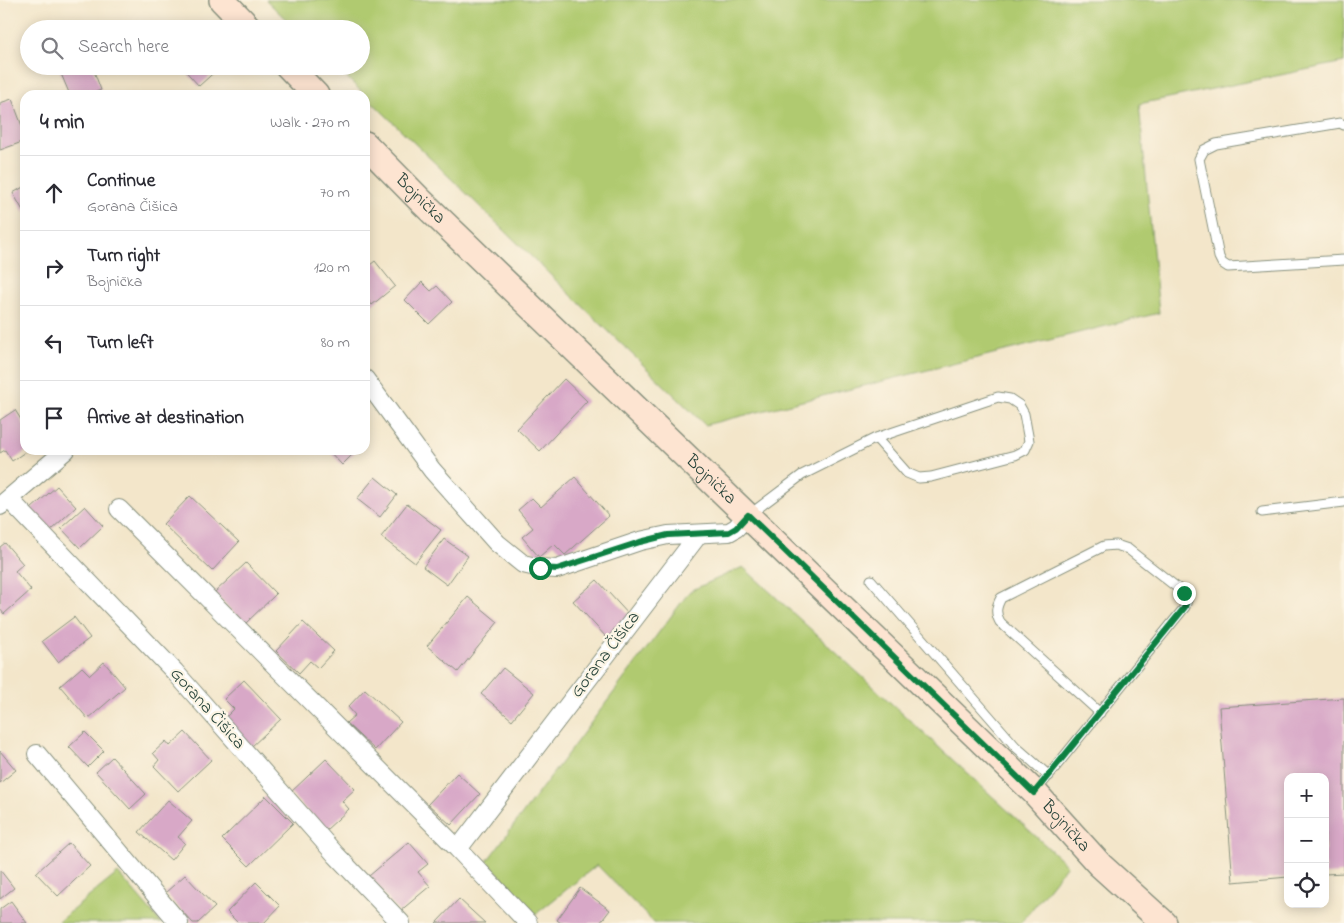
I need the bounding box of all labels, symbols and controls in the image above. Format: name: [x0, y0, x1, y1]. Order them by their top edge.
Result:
search box: [20, 20, 370, 75]
icon: search: [38, 34, 66, 62]
text: Search here: [78, 34, 169, 61]
text: 4 min: [40, 108, 84, 138]
text: Walk · 270 m: [270, 111, 350, 135]
text: Continue: [87, 168, 155, 195]
street label: Bojnička: [388, 168, 451, 231]
icon: ahead: [40, 179, 68, 207]
text: 70 m: [320, 181, 350, 205]
text: Gorana Čišica: [87, 195, 178, 219]
text: Turn right: [87, 243, 160, 270]
icon: right: [40, 254, 68, 282]
text: 120 m: [314, 256, 350, 280]
text: Bojnička: [87, 270, 143, 294]
icon: left: [40, 329, 68, 357]
text: Turn left: [87, 330, 154, 357]
text: 80 m: [321, 331, 350, 355]
icon: arrive: [40, 404, 68, 432]
text: Arrive at destination: [87, 405, 244, 432]
street label: Bojnička: [678, 448, 742, 511]
route start: [529, 557, 552, 580]
route end: [1173, 582, 1196, 605]
street label: Gorana Čišica: [565, 606, 647, 704]
street label: Gorana Čišica: [163, 662, 251, 756]
map controls: [1284, 773, 1329, 908]
button: +: [1284, 773, 1329, 818]
street label: Bojnička: [1034, 794, 1096, 858]
button: −: [1284, 818, 1329, 863]
button: locate: [1284, 863, 1329, 908]

